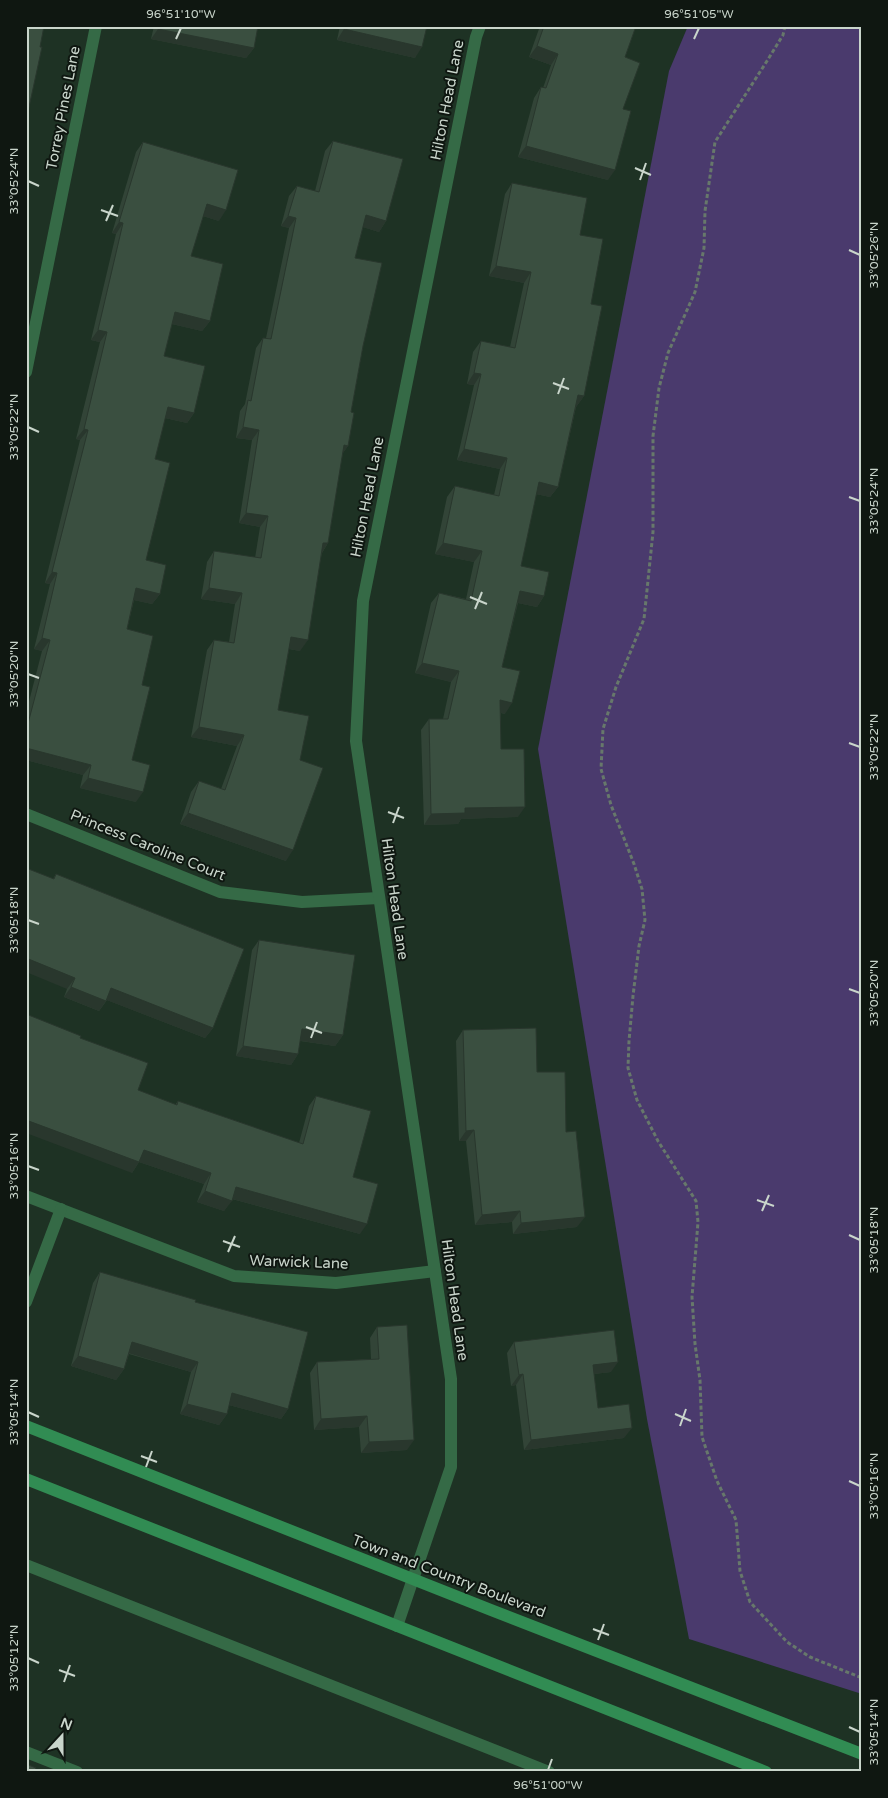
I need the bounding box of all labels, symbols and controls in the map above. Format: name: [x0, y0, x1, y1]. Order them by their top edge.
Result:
text: 96°51'10"W: [146, 7, 216, 21]
text: 96°51'05"W: [664, 7, 734, 21]
street label: Hilton Head Lane: [426, 38, 468, 162]
street label: Torrey Pines Lane: [42, 44, 84, 172]
text: 33°05'24"N: [7, 148, 21, 215]
text: 33°05'26"N: [867, 222, 881, 289]
text: 33°05'22"N: [7, 394, 21, 461]
street label: Hilton Head Lane: [346, 435, 388, 559]
text: 33°05'24"N: [867, 468, 881, 535]
text: 33°05'20"N: [7, 641, 21, 708]
text: 33°05'22"N: [867, 714, 881, 781]
street label: Princess Caroline Court: [68, 806, 228, 884]
street label: Hilton Head Lane: [378, 837, 412, 961]
text: 33°05'18"N: [7, 887, 21, 954]
text: 33°05'20"N: [867, 960, 881, 1027]
text: 33°05'16"N: [7, 1133, 21, 1200]
text: 33°05'18"N: [867, 1207, 881, 1274]
street label: Hilton Head Lane: [438, 1238, 472, 1362]
street label: Warwick Lane: [249, 1251, 349, 1273]
text: 33°05'14"N: [7, 1379, 21, 1446]
text: 33°05'16"N: [867, 1453, 881, 1520]
street label: Town and Country Boulevard: [350, 1531, 548, 1621]
text: 33°05'12"N: [7, 1625, 21, 1692]
text: 33°05'14"N: [867, 1699, 881, 1766]
north arrow: [38, 1710, 88, 1760]
text: N: [58, 1714, 75, 1734]
text: 96°51'00"W: [513, 1778, 583, 1792]

